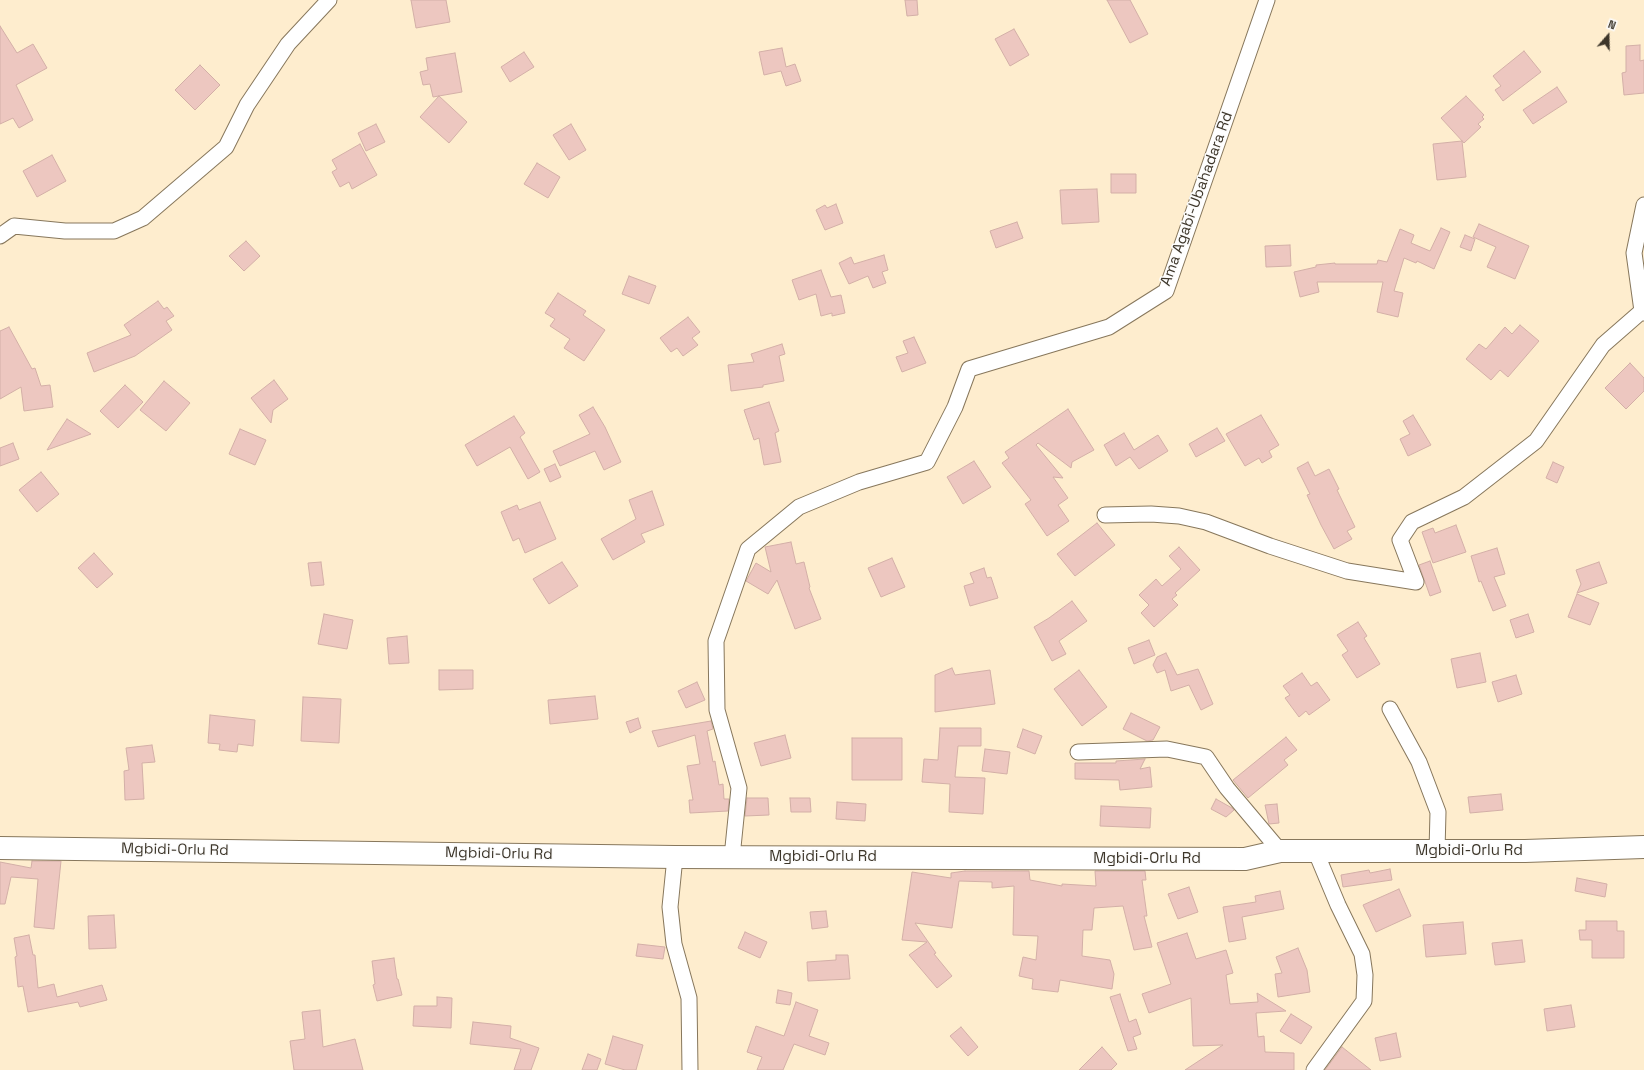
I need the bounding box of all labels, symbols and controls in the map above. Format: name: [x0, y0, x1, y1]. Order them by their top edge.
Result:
north arrow: [1588, 16, 1628, 56]
text: N: [1606, 17, 1618, 33]
street label: Ama Agabi-Ubahadara Rd: [1157, 110, 1237, 288]
street label: Mgbidi-Orlu Rd: [121, 840, 229, 860]
street label: Mgbidi-Orlu Rd: [1415, 842, 1523, 860]
street label: Mgbidi-Orlu Rd: [445, 844, 553, 864]
street label: Mgbidi-Orlu Rd: [769, 848, 877, 866]
street label: Mgbidi-Orlu Rd: [1093, 850, 1201, 868]

